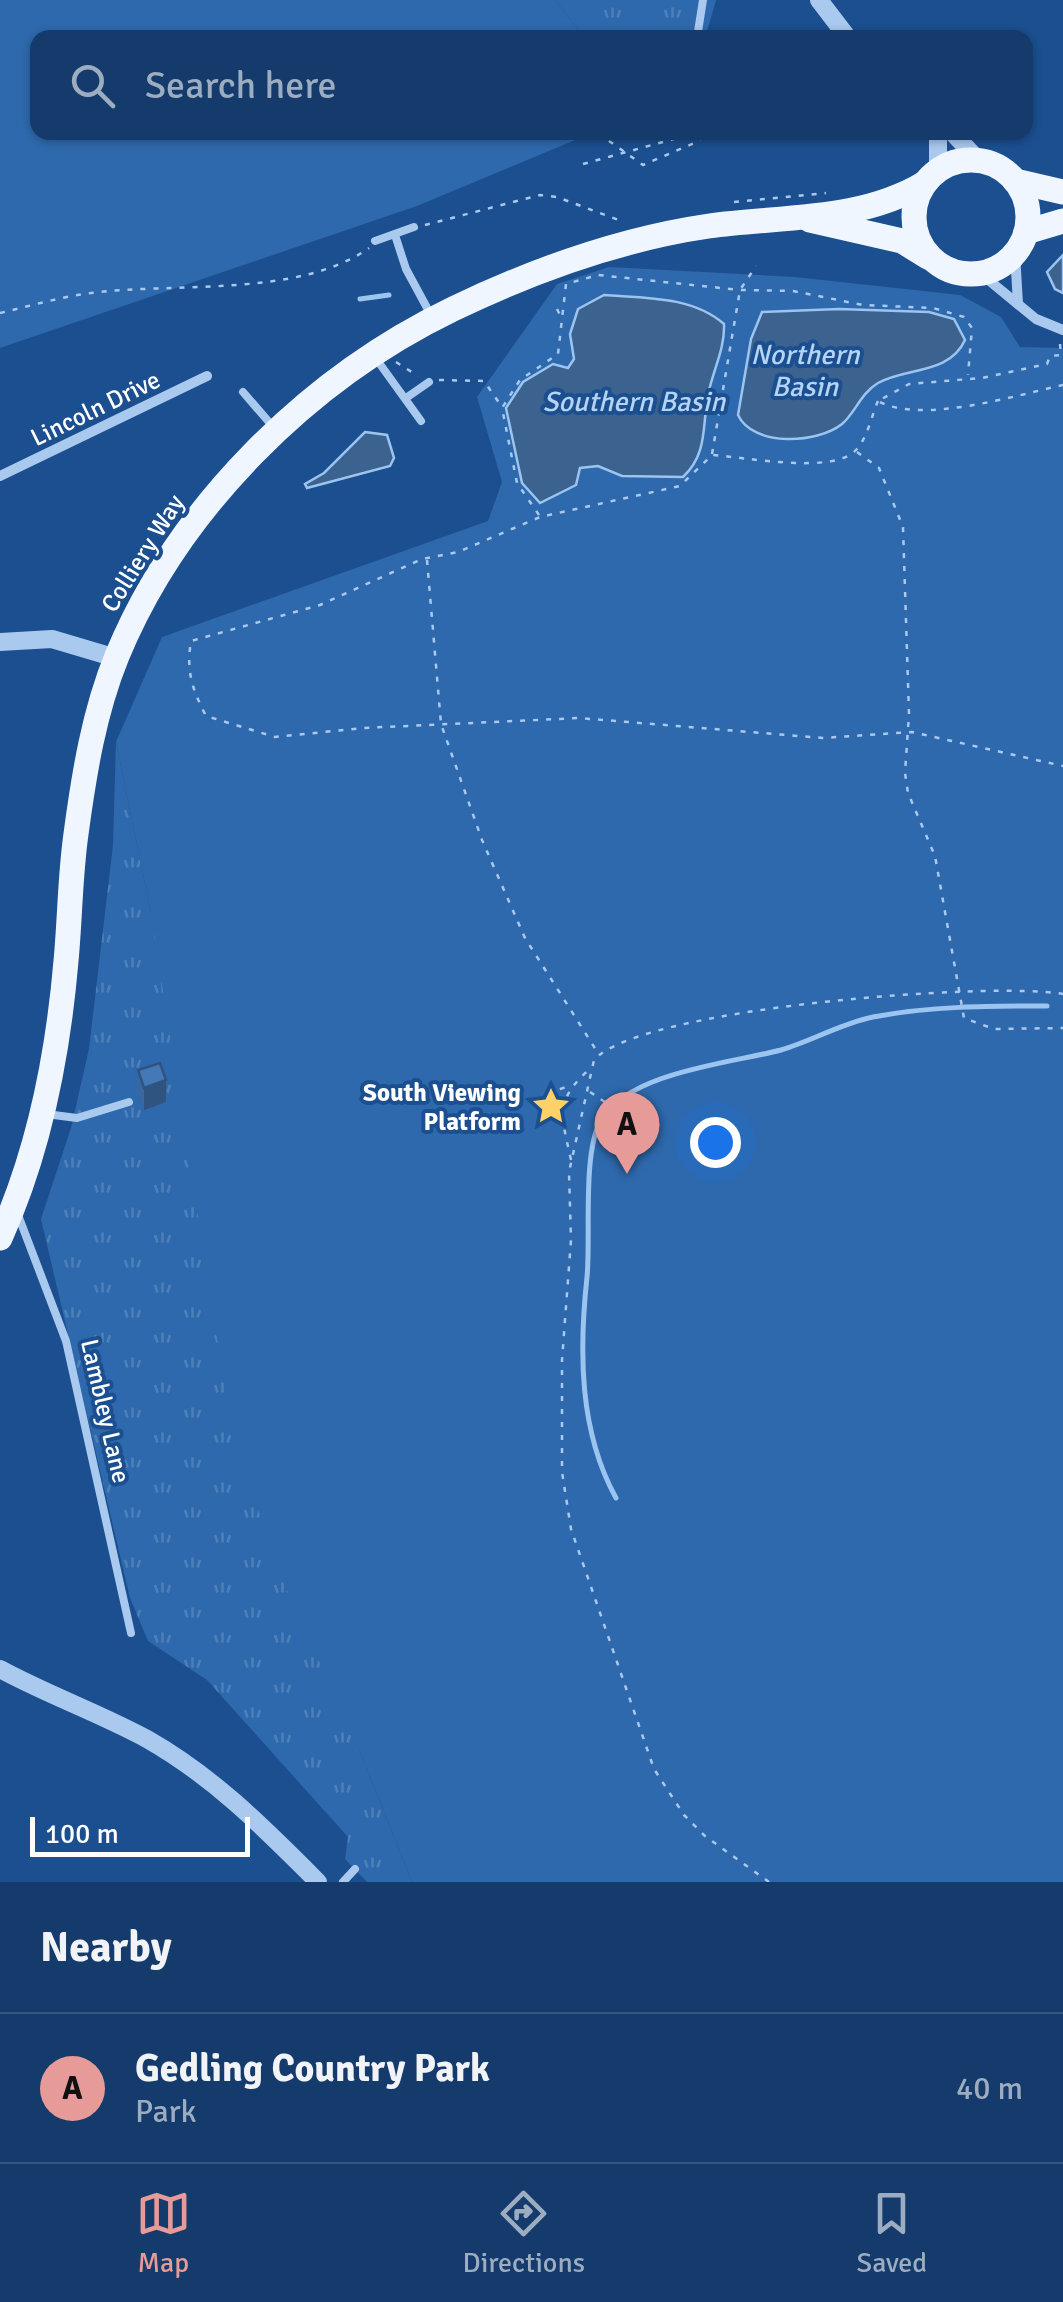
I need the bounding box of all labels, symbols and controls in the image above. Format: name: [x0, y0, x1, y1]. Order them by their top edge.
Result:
search box: [30, 30, 1033, 140]
icon: search: [65, 58, 120, 113]
text: Search here: [145, 62, 337, 109]
water label: Northern Basin: [750, 338, 860, 404]
street label: Lincoln Drive: [25, 364, 165, 453]
water label: Southern Basin: [543, 385, 726, 419]
street label: Colliery Way: [94, 488, 191, 618]
place label: South Viewing Platform: [363, 1077, 521, 1137]
place icon: South Viewing Platform: [530, 1085, 572, 1127]
pin: A: [594, 1092, 660, 1174]
your location: [690, 1117, 741, 1168]
street label: Lambley Lane: [74, 1336, 137, 1486]
scale bar: [30, 1812, 250, 1856]
text: 100 m: [45, 1817, 119, 1851]
text: Nearby: [40, 1922, 172, 1973]
text: Gedling Country Park: [135, 2045, 490, 2092]
text: A: [62, 2069, 83, 2108]
text: 40 m: [956, 2069, 1023, 2108]
text: Park: [135, 2092, 197, 2131]
tab: Map: [136, 2186, 191, 2280]
tab: Directions: [463, 2186, 585, 2280]
tab: Saved: [857, 2186, 927, 2280]

